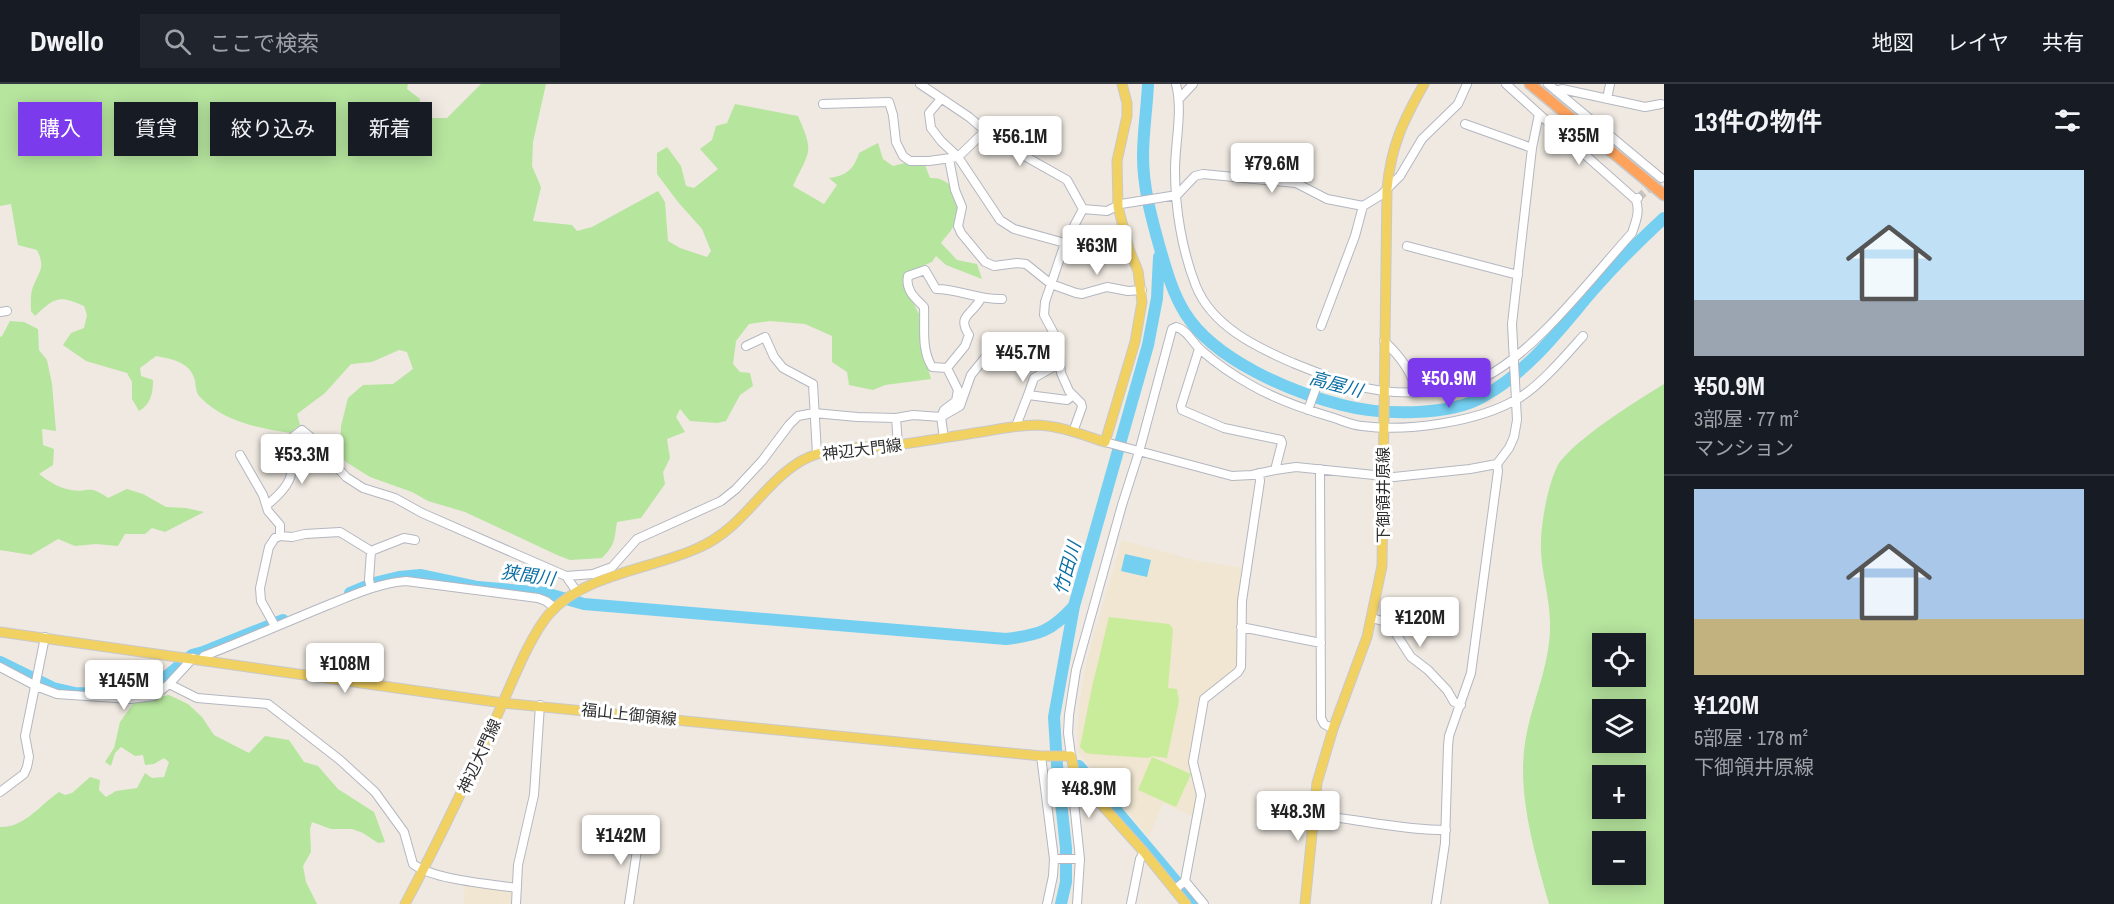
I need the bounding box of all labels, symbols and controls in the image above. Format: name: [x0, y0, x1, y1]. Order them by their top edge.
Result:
search box: [140, 14, 560, 68]
text: Dwello: [30, 22, 104, 60]
icon: search: [161, 25, 194, 58]
text: ここで検索: [209, 28, 319, 58]
text: 地図: [1872, 28, 1914, 57]
text: レイヤ: [1947, 28, 2009, 57]
text: 共有: [2042, 28, 2084, 57]
chip: 購入: [18, 102, 102, 156]
chip: 賃貸: [114, 102, 198, 156]
chip: 絞り込み: [210, 102, 336, 156]
chip: 新着: [348, 102, 432, 156]
text: 13件の物件: [1694, 104, 1822, 139]
icon: filters: [2051, 104, 2084, 137]
pin: ¥35M: [1543, 115, 1615, 166]
pin: ¥56.1M: [971, 116, 1069, 167]
text: ¥35M: [1558, 121, 1600, 148]
text: ¥56.1M: [993, 122, 1047, 149]
pin: ¥79.6M: [1223, 143, 1321, 194]
text: ¥79.6M: [1245, 149, 1299, 176]
icon: home: [1835, 209, 1943, 317]
pin: ¥63M: [1061, 225, 1133, 276]
text: ¥63M: [1076, 231, 1118, 258]
pin: ¥45.7M: [974, 332, 1072, 383]
text: ¥45.7M: [996, 338, 1050, 365]
pin: ¥50.9M: [1400, 358, 1498, 409]
text: ¥50.9M: [1422, 364, 1476, 391]
water label: 高屋川: [1307, 365, 1367, 404]
text: ¥50.9M: [1694, 368, 1765, 403]
text: 3部屋 · 77 m²: [1694, 405, 1799, 432]
street label: 神辺大門線: [821, 433, 903, 465]
pin: ¥53.3M: [253, 434, 351, 485]
text: マンション: [1694, 434, 1794, 461]
text: ¥53.3M: [275, 440, 329, 467]
street label: 下御領井原線: [1372, 447, 1394, 543]
icon: home: [1835, 528, 1943, 636]
water label: 竹田川: [1048, 537, 1087, 597]
water label: 狭間川: [500, 559, 558, 591]
pin: ¥120M: [1378, 597, 1462, 648]
text: ¥120M: [1395, 603, 1445, 630]
map controls: [1592, 633, 1646, 885]
button: locate: [1592, 633, 1646, 687]
pin: ¥108M: [303, 643, 387, 694]
text: ¥108M: [320, 649, 370, 676]
pin: ¥145M: [82, 660, 166, 711]
text: ¥145M: [99, 666, 149, 693]
text: ¥120M: [1694, 687, 1759, 722]
street label: 福山上御領線: [580, 698, 678, 730]
button: layers: [1592, 699, 1646, 753]
street label: 神辺大門線: [452, 715, 506, 797]
text: 5部屋 · 178 m²: [1694, 724, 1808, 751]
text: 下御領井原線: [1694, 753, 1814, 780]
button: +: [1592, 765, 1646, 819]
pin: ¥48.9M: [1040, 768, 1138, 819]
text: ¥48.9M: [1062, 774, 1116, 801]
pin: ¥48.3M: [1249, 791, 1347, 842]
text: ¥48.3M: [1271, 797, 1325, 824]
pin: ¥142M: [579, 815, 663, 866]
text: ¥142M: [596, 821, 646, 848]
button: −: [1592, 831, 1646, 885]

